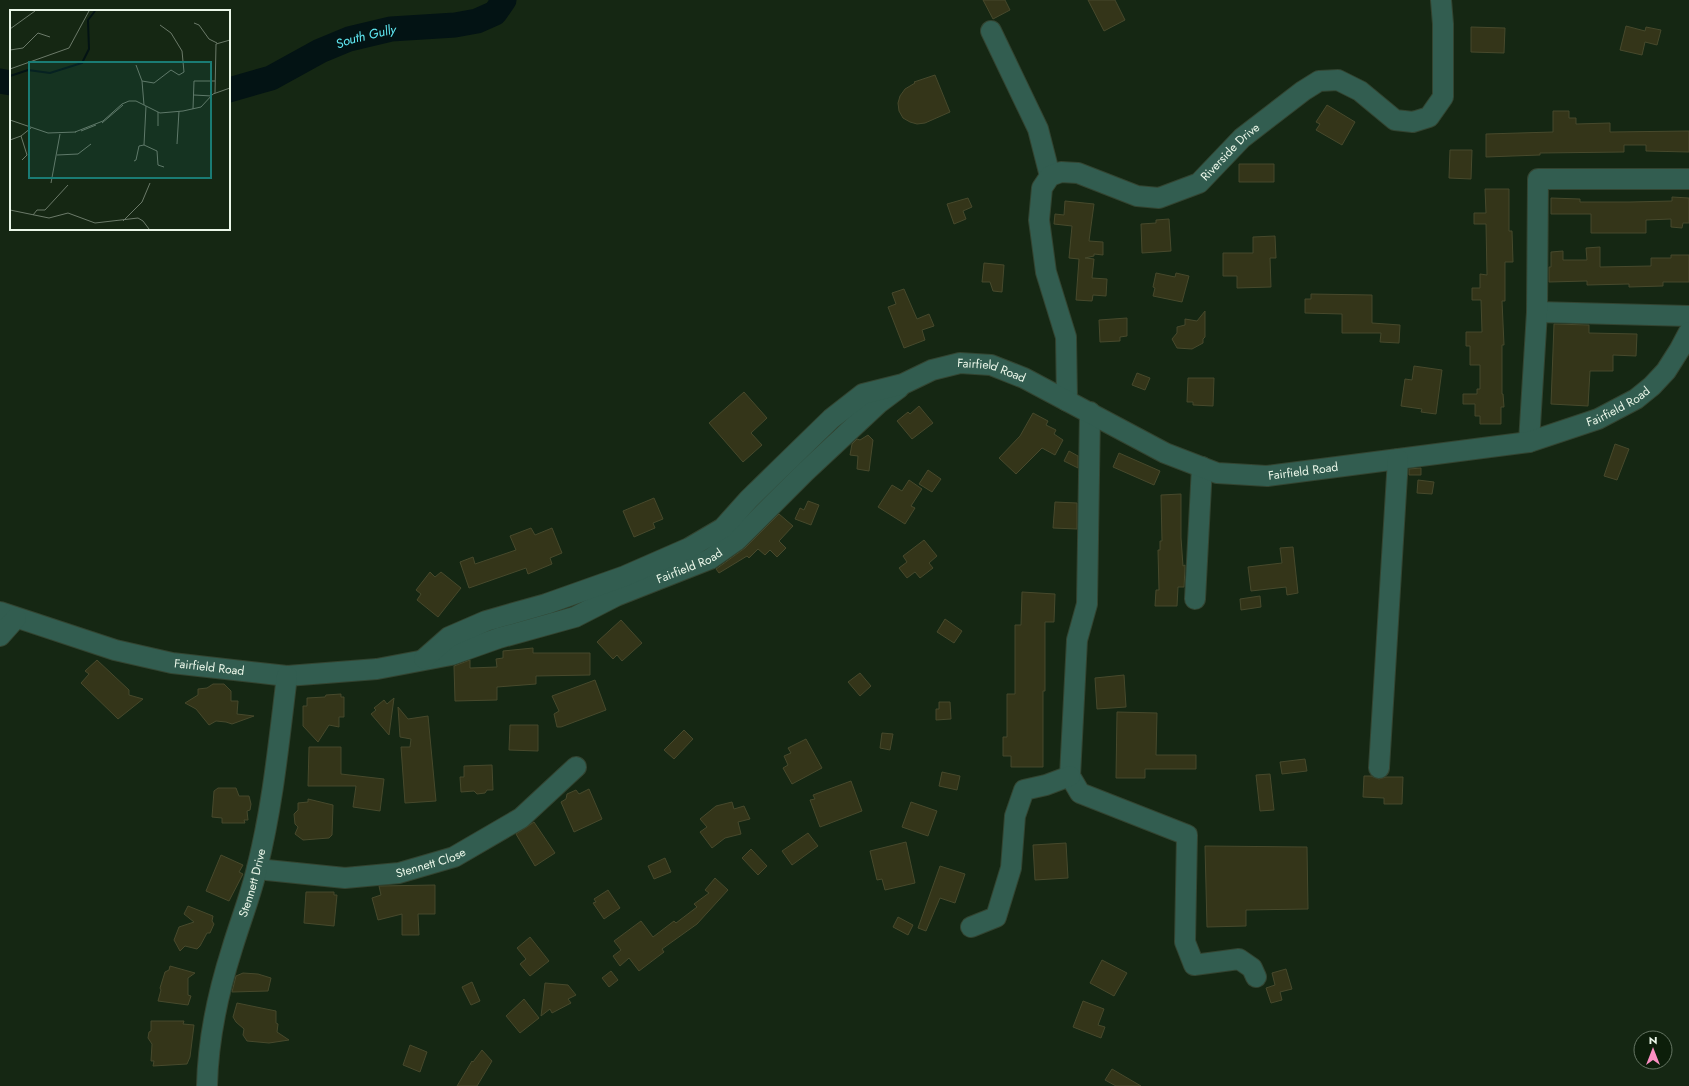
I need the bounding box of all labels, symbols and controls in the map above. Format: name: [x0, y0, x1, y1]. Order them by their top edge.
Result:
inset map: [10, 10, 230, 230]
water label: South Gully: [333, 19, 398, 53]
street label: Riverside Drive: [1196, 119, 1263, 185]
street label: Fairfield Road: [957, 354, 1028, 387]
street label: Fairfield Road: [1584, 382, 1654, 431]
street label: Fairfield Road: [1267, 458, 1339, 485]
street label: Fairfield Road: [654, 544, 726, 588]
street label: Fairfield Road: [173, 654, 245, 680]
street label: Stennett Close: [394, 843, 469, 882]
street label: Stennett Drive: [234, 847, 270, 920]
north arrow: [1633, 1030, 1673, 1070]
text: N: [1649, 1032, 1657, 1048]

